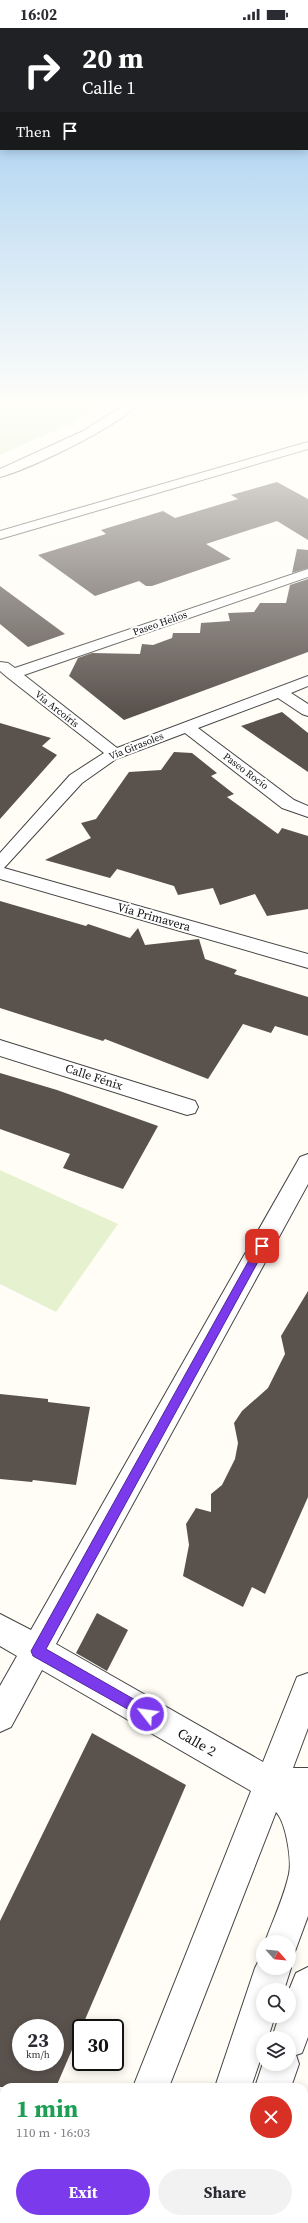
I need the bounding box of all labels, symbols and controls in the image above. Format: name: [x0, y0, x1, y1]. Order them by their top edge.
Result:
text: 16:02: [20, 4, 57, 25]
text: 20 m: [82, 39, 144, 77]
icon: right: [16, 44, 68, 96]
text: Calle 1: [82, 75, 136, 100]
icon: arrive: [59, 120, 81, 142]
text: Then: [16, 121, 51, 142]
street label: Paseo Helios: [131, 608, 189, 638]
street label: Vía Arcoíris: [32, 688, 82, 730]
street label: Vía Girasoles: [107, 729, 165, 763]
street label: Paseo Rocío: [221, 750, 272, 793]
street label: Vía Primavera: [116, 899, 193, 935]
street label: Calle Fénix: [63, 1060, 125, 1094]
pin: [245, 1229, 279, 1263]
icon: arrive: [251, 1235, 273, 1257]
position arrow: [126, 1693, 168, 1735]
street label: Calle 2: [174, 1723, 220, 1761]
north arrow: [256, 1935, 296, 1975]
map controls: [256, 1935, 296, 2071]
button: search: [256, 1983, 296, 2023]
speed limit sign: 30: [72, 2019, 124, 2071]
text: 23: [27, 2026, 49, 2054]
button: layers: [256, 2031, 296, 2071]
text: km/h: [26, 2048, 50, 2061]
text: 1 min: [16, 2092, 78, 2125]
button: close: [250, 2096, 292, 2138]
text: 110 m · 16:03: [16, 2124, 90, 2141]
button: Exit: [16, 2169, 150, 2215]
button: Share: [158, 2169, 292, 2215]

